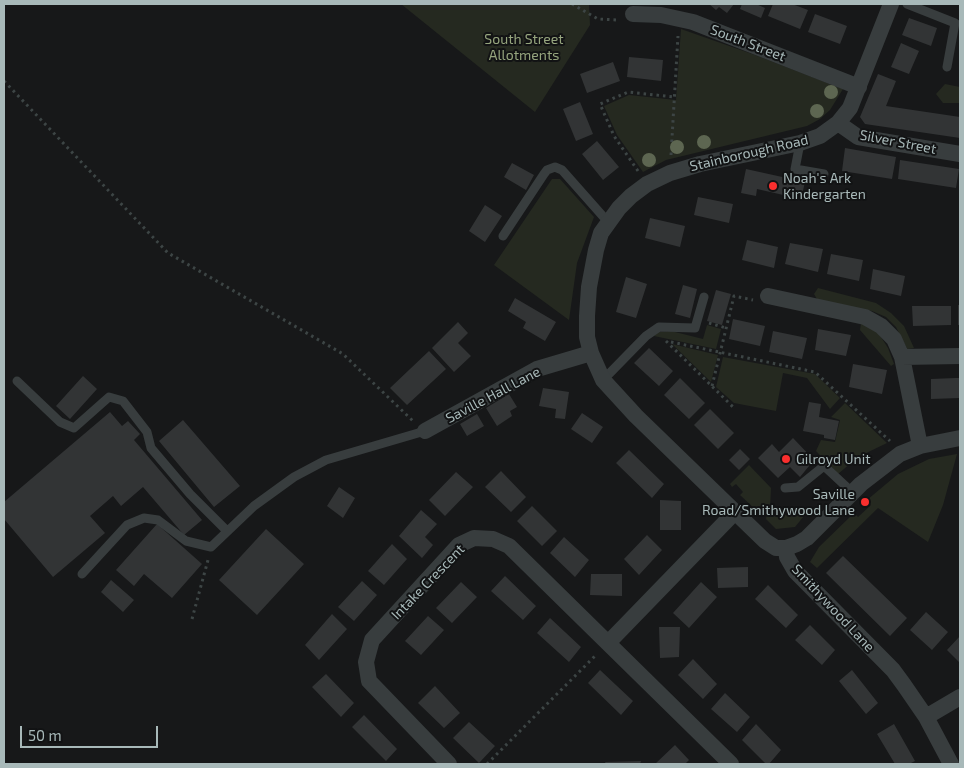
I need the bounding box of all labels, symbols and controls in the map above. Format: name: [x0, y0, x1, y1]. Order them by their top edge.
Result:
street label: South Street: [708, 21, 788, 65]
park label: South Street Allotments: [484, 31, 564, 64]
street label: Silver Street: [858, 126, 938, 158]
street label: Stainborough Road: [688, 131, 810, 175]
place label: Noah's Ark Kindergarten: [783, 170, 866, 202]
marker: Noah's Ark Kindergarten: [767, 180, 779, 192]
street label: Saville Hall Lane: [443, 363, 543, 427]
place label: Gilroyd Unit: [796, 451, 870, 467]
marker: Gilroyd Unit: [780, 453, 792, 465]
place label: Saville Road/Smithywood Lane: [702, 486, 855, 518]
marker: Saville Road/Smithywood Lane: [859, 496, 871, 508]
street label: Intake Crescent: [388, 541, 468, 623]
street label: Smithywood Lane: [788, 561, 878, 655]
scale bar: [22, 716, 160, 748]
text: 50 m: [28, 726, 62, 744]

